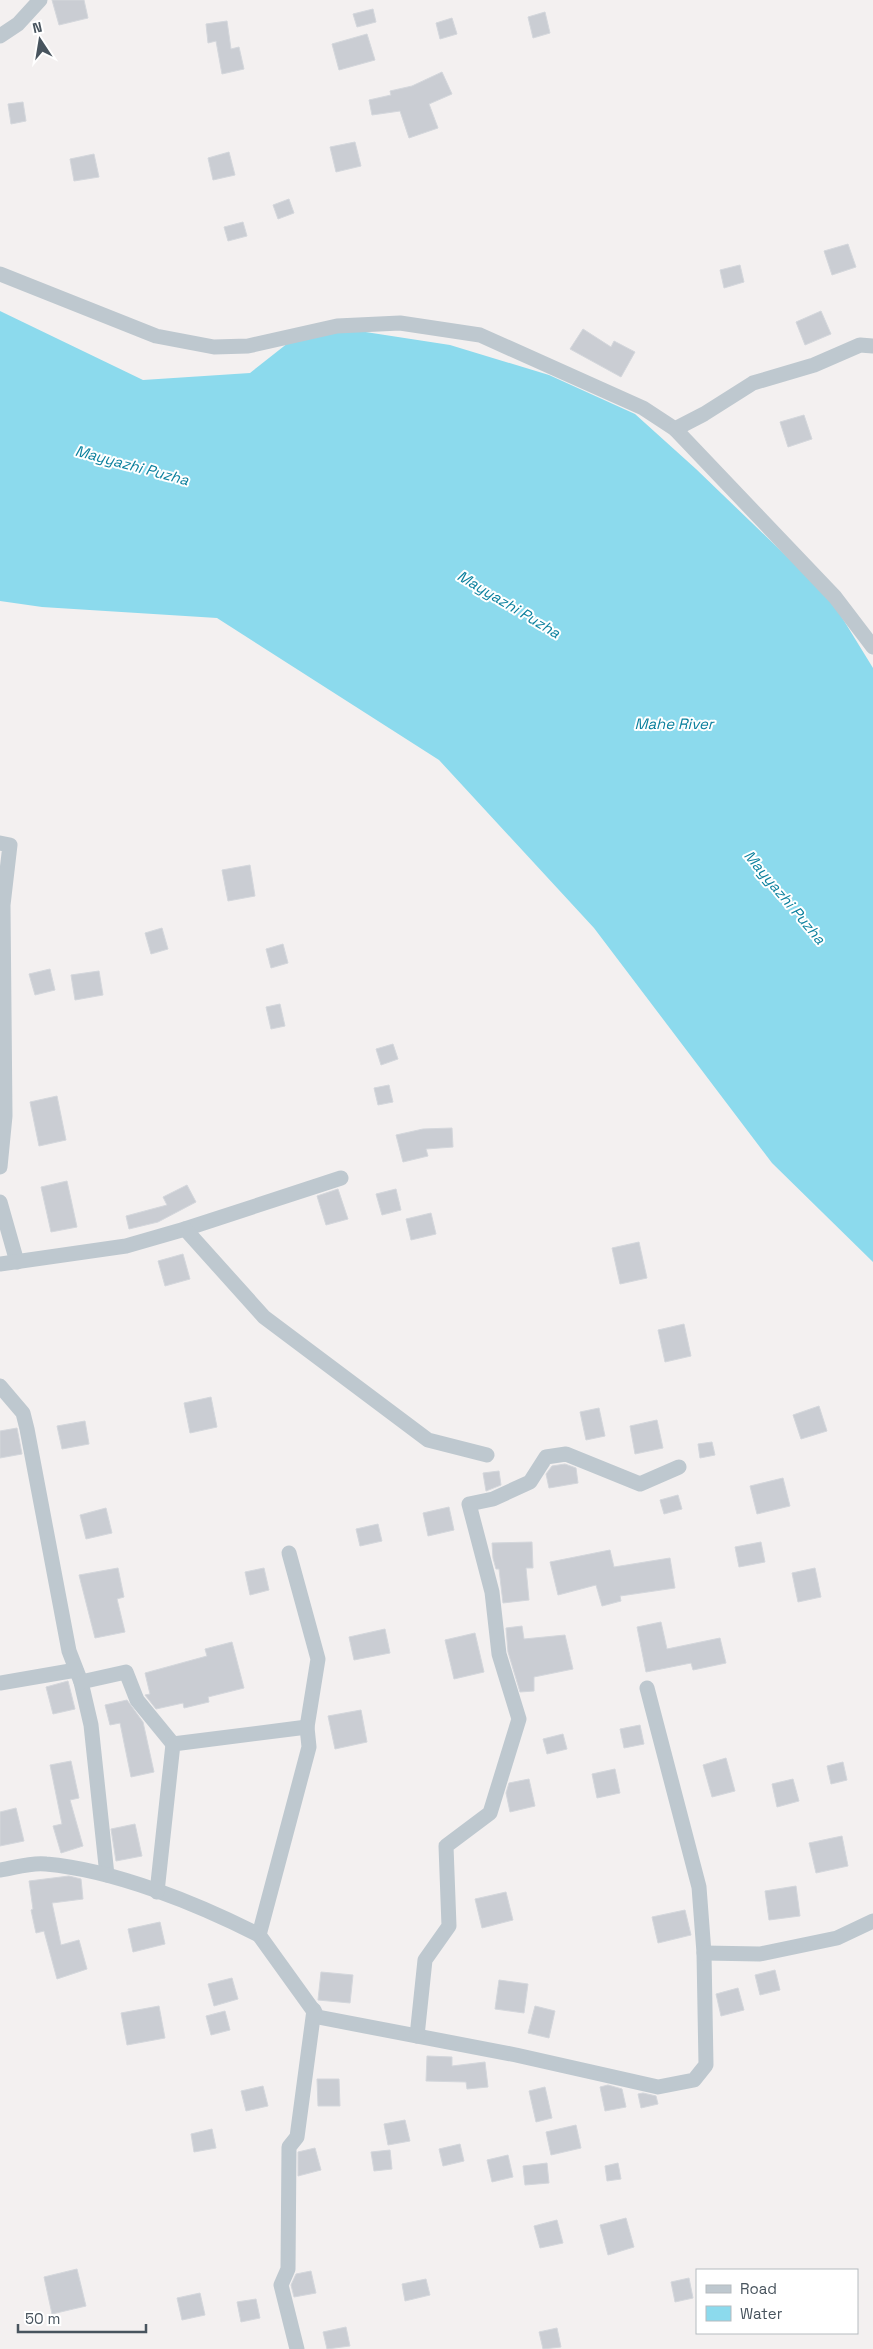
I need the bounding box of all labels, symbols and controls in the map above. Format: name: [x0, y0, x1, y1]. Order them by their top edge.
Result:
north arrow: [15, 15, 65, 65]
text: N: [31, 18, 44, 37]
water label: Mayyazhi Puzha: [73, 441, 191, 489]
water label: Mayyazhi Puzha: [454, 566, 564, 642]
water label: Mahe River: [635, 714, 715, 733]
water label: Mayyazhi Puzha: [740, 846, 830, 948]
legend: [696, 2269, 858, 2334]
text: Road: [740, 2279, 777, 2298]
scale bar: [18, 2302, 145, 2334]
text: Water: [740, 2304, 783, 2323]
text: 50 m: [25, 2309, 60, 2328]

